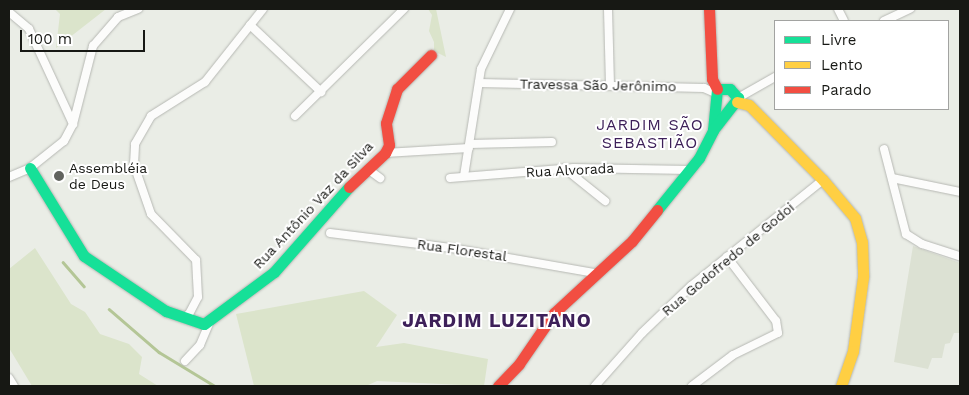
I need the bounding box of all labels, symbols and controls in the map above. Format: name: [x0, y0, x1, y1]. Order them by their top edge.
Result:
scale bar: [22, 20, 148, 52]
legend: [774, 20, 949, 110]
text: 100 m: [28, 30, 72, 48]
text: Livre: [821, 31, 856, 49]
text: Lento: [821, 56, 863, 74]
street label: Travessa São Jerônimo: [519, 75, 677, 95]
text: Parado: [821, 81, 871, 99]
district label: JARDIM SÃO SEBASTIÃO: [595, 115, 705, 153]
street label: Rua Antônio Vaz da Silva: [249, 137, 377, 273]
street label: Rua Alvorada: [525, 159, 615, 181]
place label: Assembléia de Deus: [69, 160, 147, 192]
marker: Assembléia de Deus: [53, 170, 65, 182]
street label: Rua Godofredo de Godoi: [658, 199, 798, 319]
street label: Rua Florestal: [416, 235, 508, 265]
district label: JARDIM LUZITANO: [400, 310, 594, 332]

